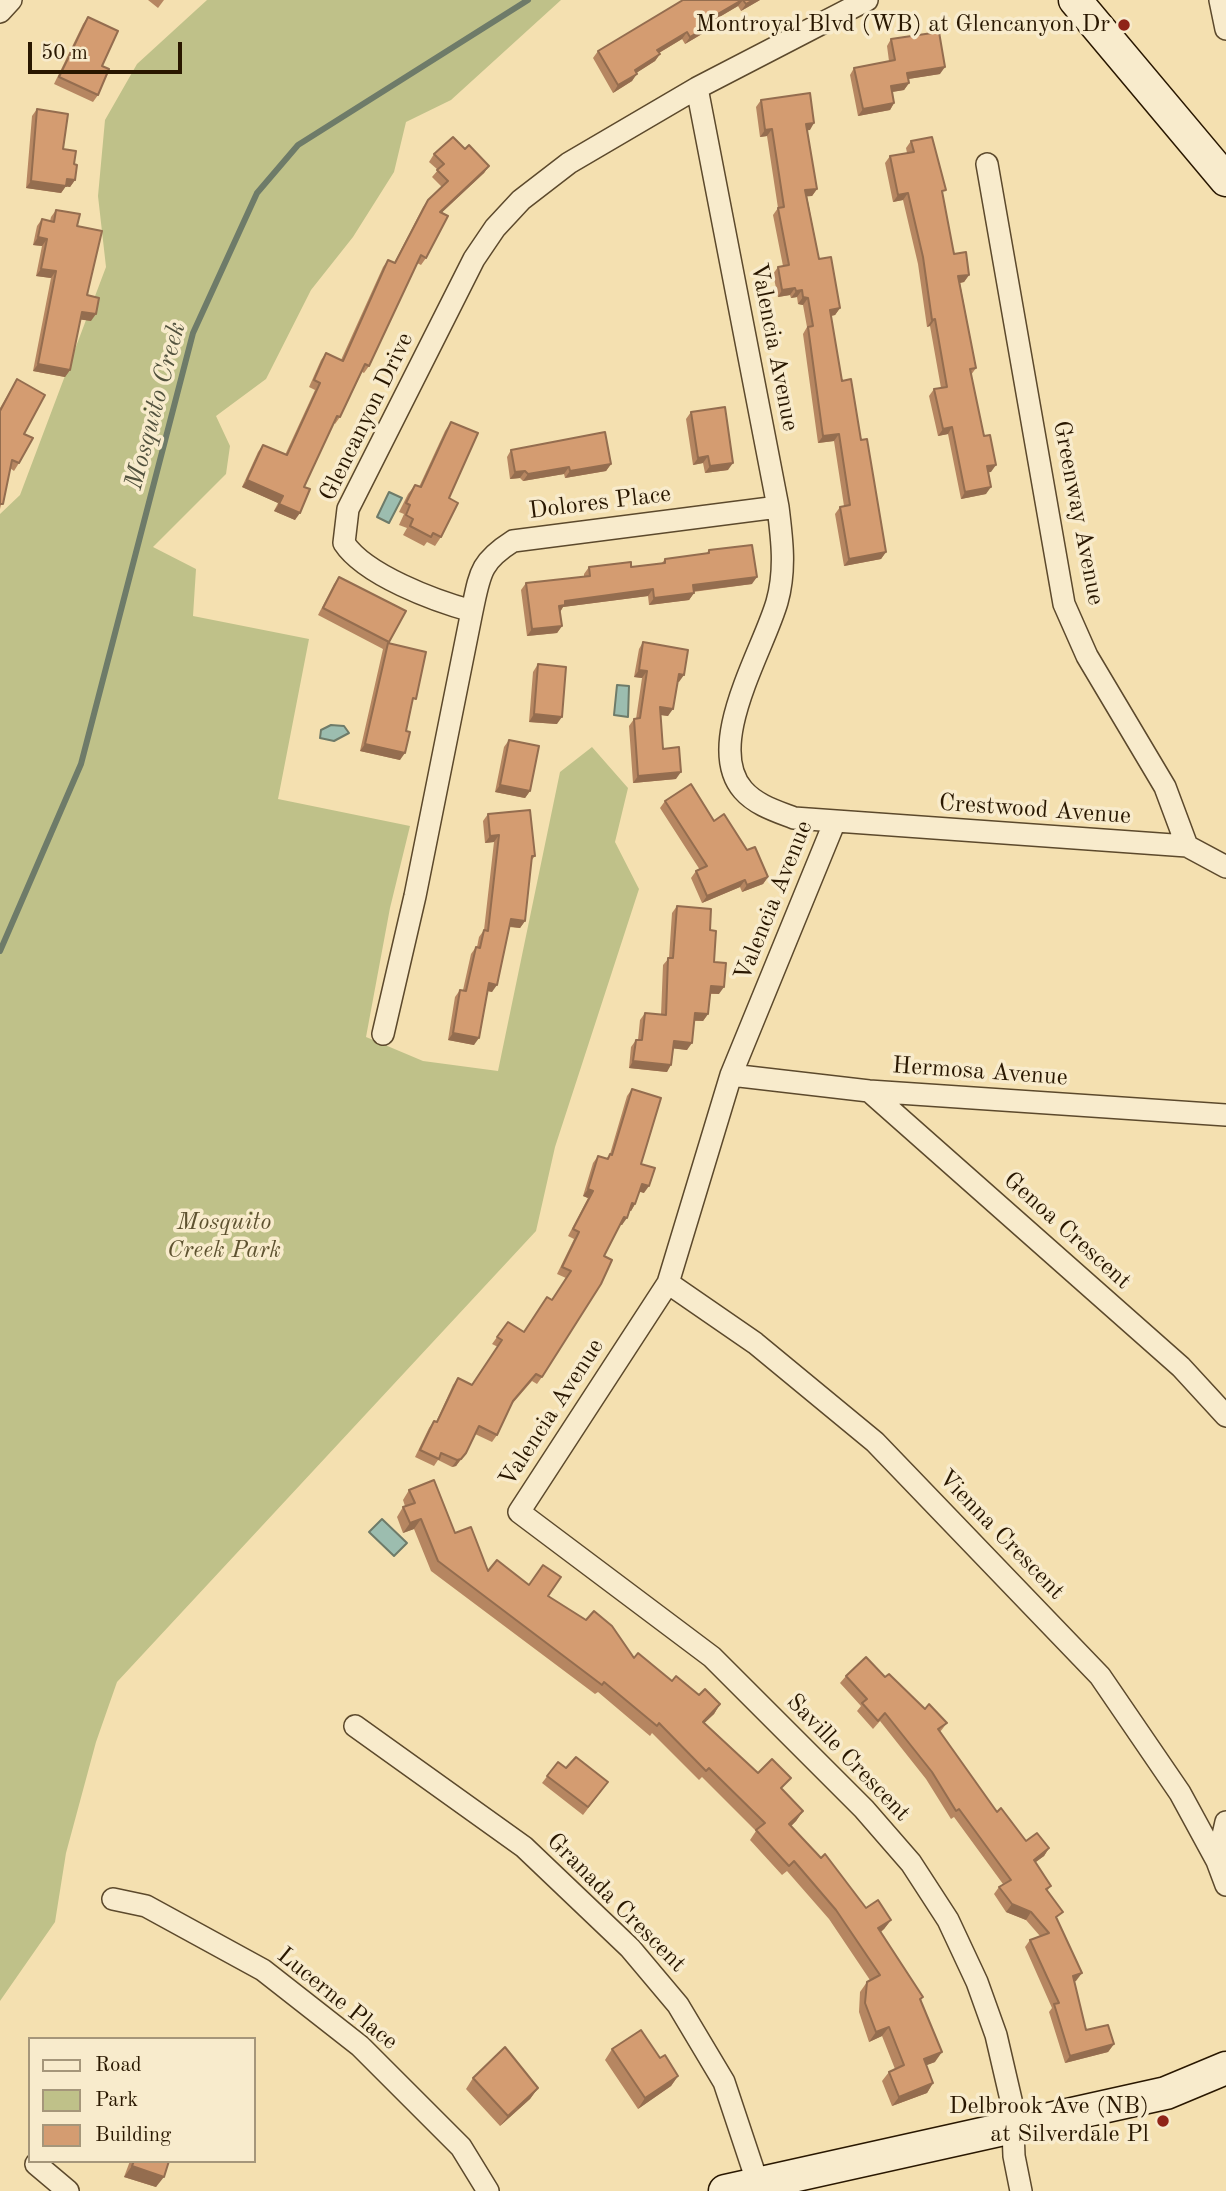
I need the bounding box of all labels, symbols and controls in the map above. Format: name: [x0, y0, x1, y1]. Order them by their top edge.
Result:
place label: Montroyal Blvd (WB) at Glencanyon Dr: [696, 11, 1110, 39]
marker: Montroyal Blvd (WB) at Glencanyon Dr: [1116, 17, 1132, 33]
scale bar: [32, 28, 186, 72]
text: 50 m: [41, 43, 88, 64]
street label: Valencia Avenue: [744, 260, 804, 434]
water label: Mosquito Creek: [119, 319, 193, 493]
street label: Glencanyon Drive: [314, 328, 420, 506]
street label: Greenway Avenue: [1046, 418, 1110, 608]
street label: Dolores Place: [527, 480, 673, 526]
street label: Crestwood Avenue: [938, 789, 1132, 831]
street label: Valencia Avenue: [729, 816, 819, 986]
street label: Hermosa Avenue: [891, 1051, 1069, 1093]
street label: Genoa Crescent: [997, 1166, 1137, 1296]
park label: Mosquito Creek Park: [167, 1209, 281, 1265]
street label: Valencia Avenue: [493, 1334, 611, 1492]
street label: Vienna Crescent: [932, 1464, 1070, 1606]
street label: Saville Crescent: [780, 1688, 916, 1828]
street label: Granada Crescent: [540, 1827, 692, 1979]
street label: Lucerne Place: [271, 1942, 403, 2056]
legend: [28, 2037, 256, 2163]
text: Road: [95, 2055, 142, 2076]
text: Park: [95, 2090, 138, 2111]
place label: Delbrook Ave (NB) at Silverdale Pl: [949, 2093, 1149, 2149]
marker: Delbrook Ave (NB) at Silverdale Pl: [1155, 2113, 1171, 2129]
text: Building: [95, 2125, 171, 2146]

